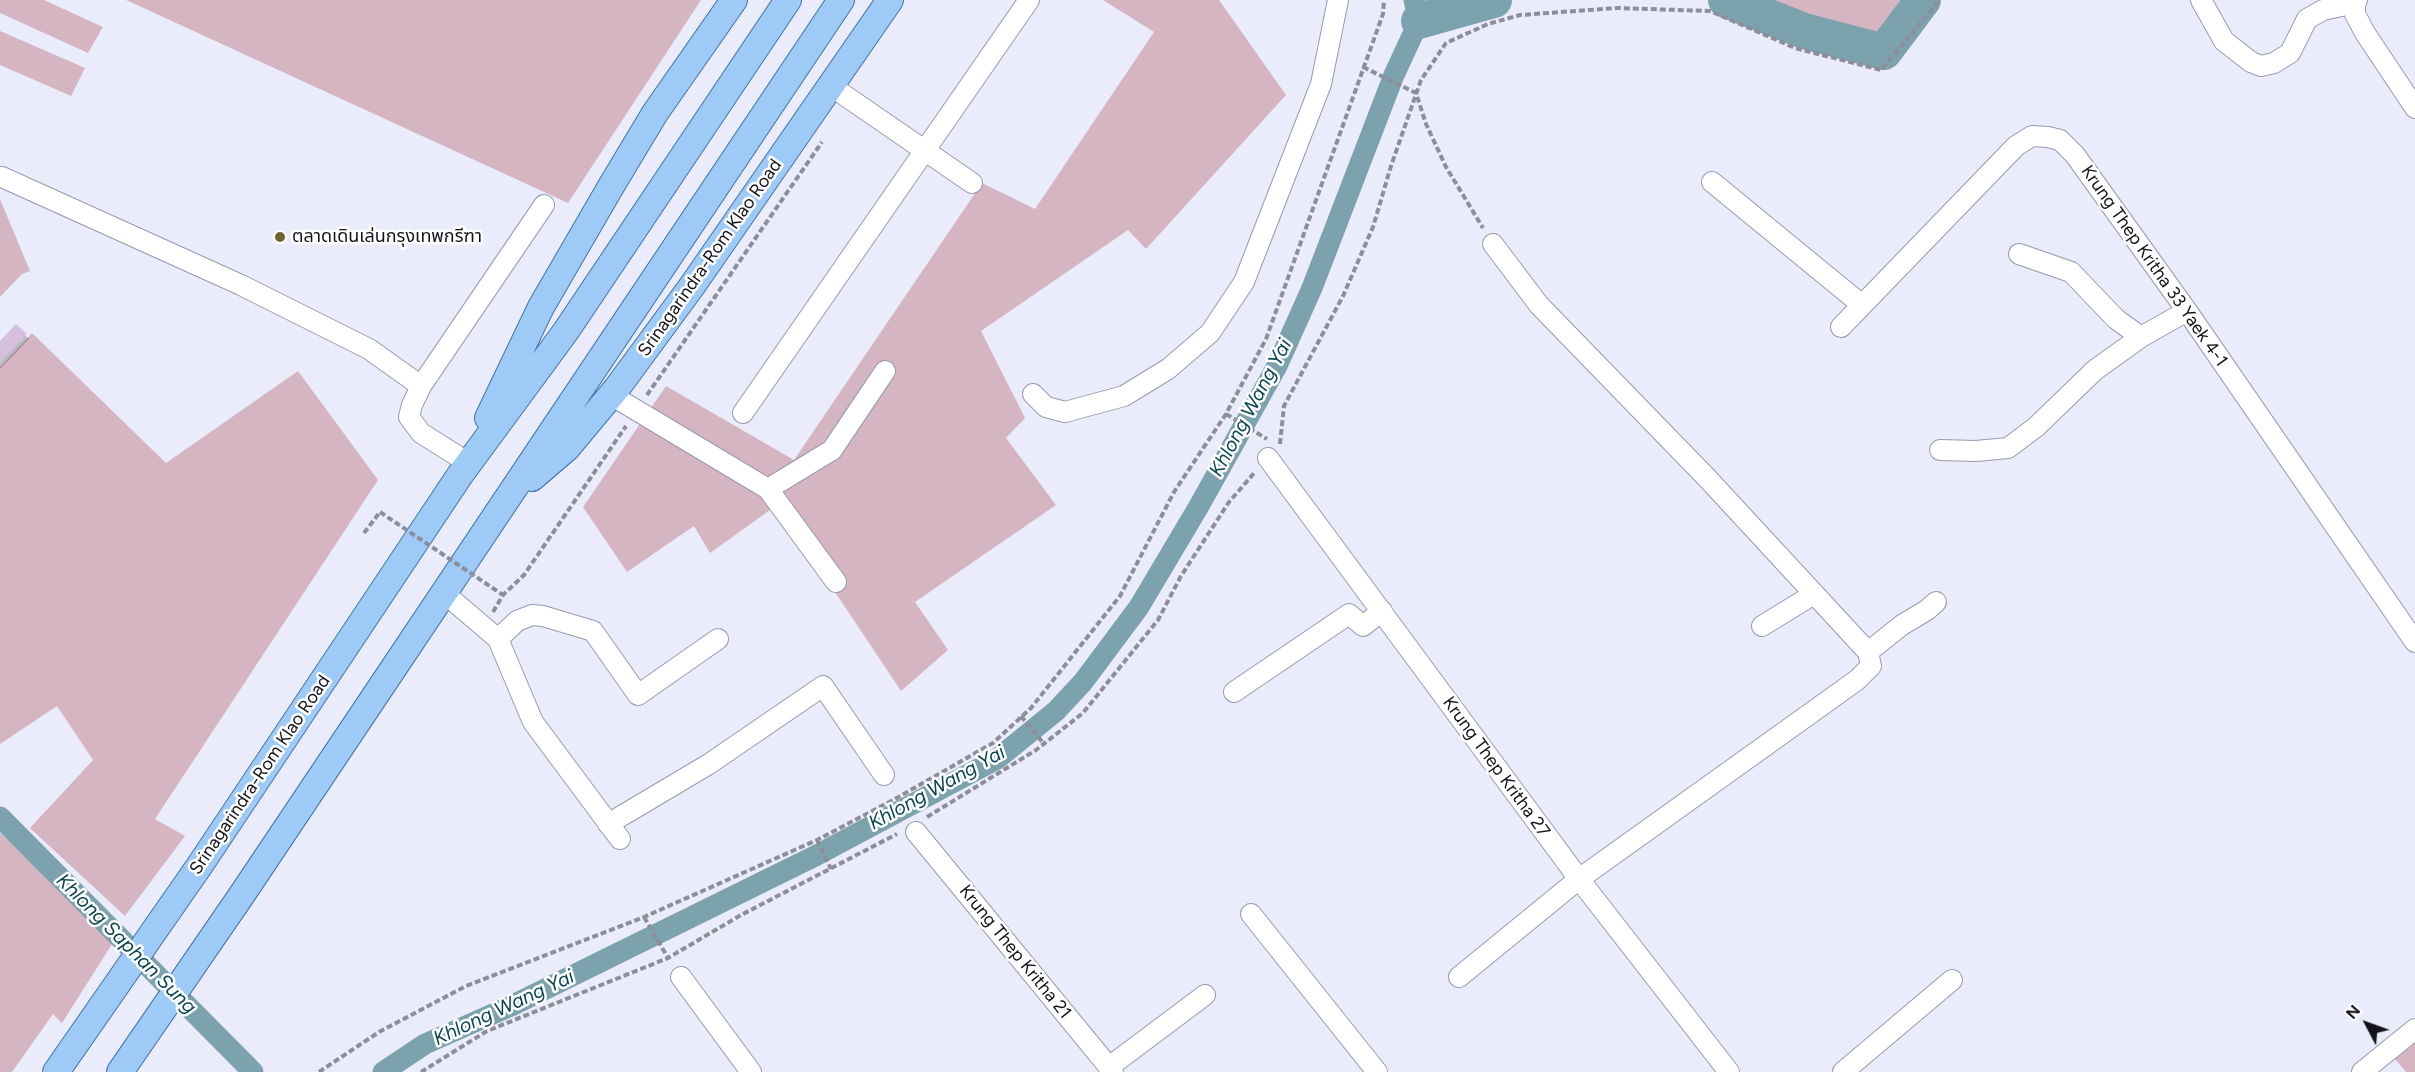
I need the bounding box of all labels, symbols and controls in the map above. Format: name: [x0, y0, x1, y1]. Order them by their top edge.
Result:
street label: Srinagarindra-Rom Klao Road: [634, 155, 786, 361]
street label: Krung Thep Kritha 33 Yaek 4-1: [2076, 161, 2232, 371]
place label: ตลาดเดินเล่นกรุงเทพกรีฑา: [292, 226, 482, 248]
marker: ตลาดเดินเล่นกรุงเทพกรีฑา: [273, 230, 287, 244]
water label: Khlong Wang Yai: [1205, 335, 1297, 481]
street label: Srinagarindra-Rom Klao Road: [185, 671, 335, 879]
street label: Krung Thep Kritha 27: [1438, 693, 1554, 841]
water label: Khlong Wang Yai: [865, 741, 1009, 835]
water label: Khlong Saphan Sung: [51, 869, 201, 1019]
street label: Krung Thep Kritha 21: [954, 881, 1076, 1023]
water label: Khlong Wang Yai: [430, 965, 578, 1051]
north arrow: [2337, 994, 2397, 1054]
text: N: [2342, 1001, 2364, 1023]

